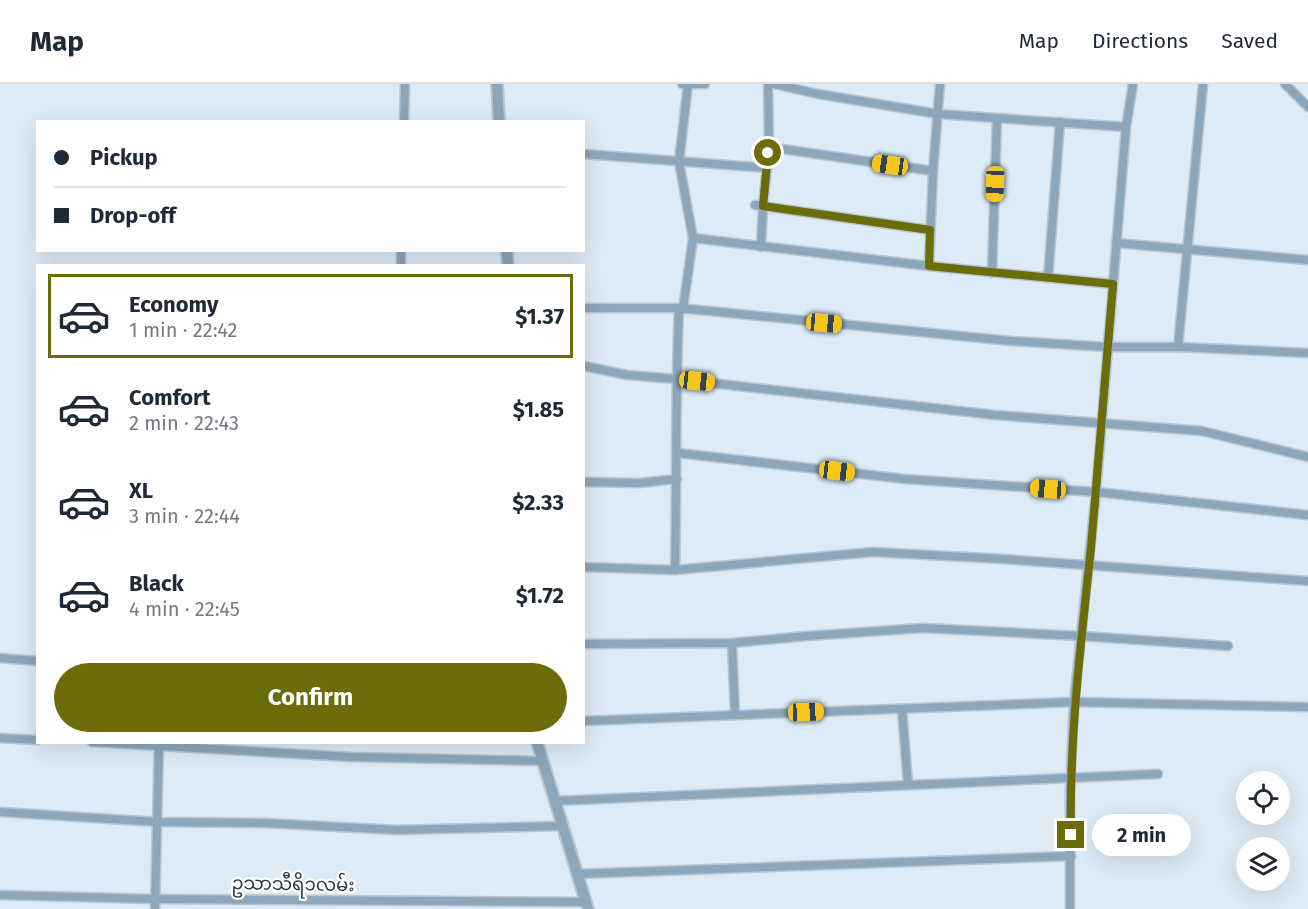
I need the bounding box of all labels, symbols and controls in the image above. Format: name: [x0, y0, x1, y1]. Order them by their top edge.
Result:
text: Map: [30, 25, 84, 58]
text: Map: [1019, 28, 1059, 54]
text: Directions: [1092, 28, 1188, 54]
text: Saved: [1221, 28, 1278, 54]
route start: [754, 139, 781, 166]
text: Pickup: [90, 144, 158, 171]
car: [871, 154, 909, 176]
car: [985, 166, 1005, 202]
text: Drop-off: [90, 202, 176, 229]
icon: car: [57, 289, 111, 343]
text: Economy: [129, 291, 218, 318]
text: $1.37: [515, 303, 564, 330]
car: [805, 312, 843, 334]
text: 1 min · 22:42: [129, 318, 238, 342]
car: [678, 370, 716, 392]
icon: car: [57, 382, 111, 436]
text: Comfort: [129, 384, 210, 411]
text: $1.85: [513, 396, 564, 423]
text: 2 min · 22:43: [129, 411, 239, 435]
car: [818, 460, 856, 482]
icon: car: [57, 475, 111, 529]
text: XL: [129, 477, 153, 504]
car: [1029, 479, 1067, 499]
text: $2.33: [512, 489, 564, 516]
text: 3 min · 22:44: [129, 504, 240, 528]
icon: car: [57, 568, 111, 622]
text: Black: [129, 570, 184, 597]
text: $1.72: [516, 582, 564, 609]
text: 4 min · 22:45: [129, 597, 240, 621]
button: Confirm: [54, 663, 567, 732]
car: [788, 702, 824, 722]
map controls: [1236, 771, 1290, 891]
button: locate: [1236, 771, 1290, 825]
callout: 2 min: [1092, 814, 1191, 856]
route end: [1057, 821, 1084, 848]
text: 2 min: [1117, 823, 1166, 847]
button: layers: [1236, 837, 1290, 891]
street label: ဥသာသီရိ၁လမ်း: [231, 869, 355, 900]

